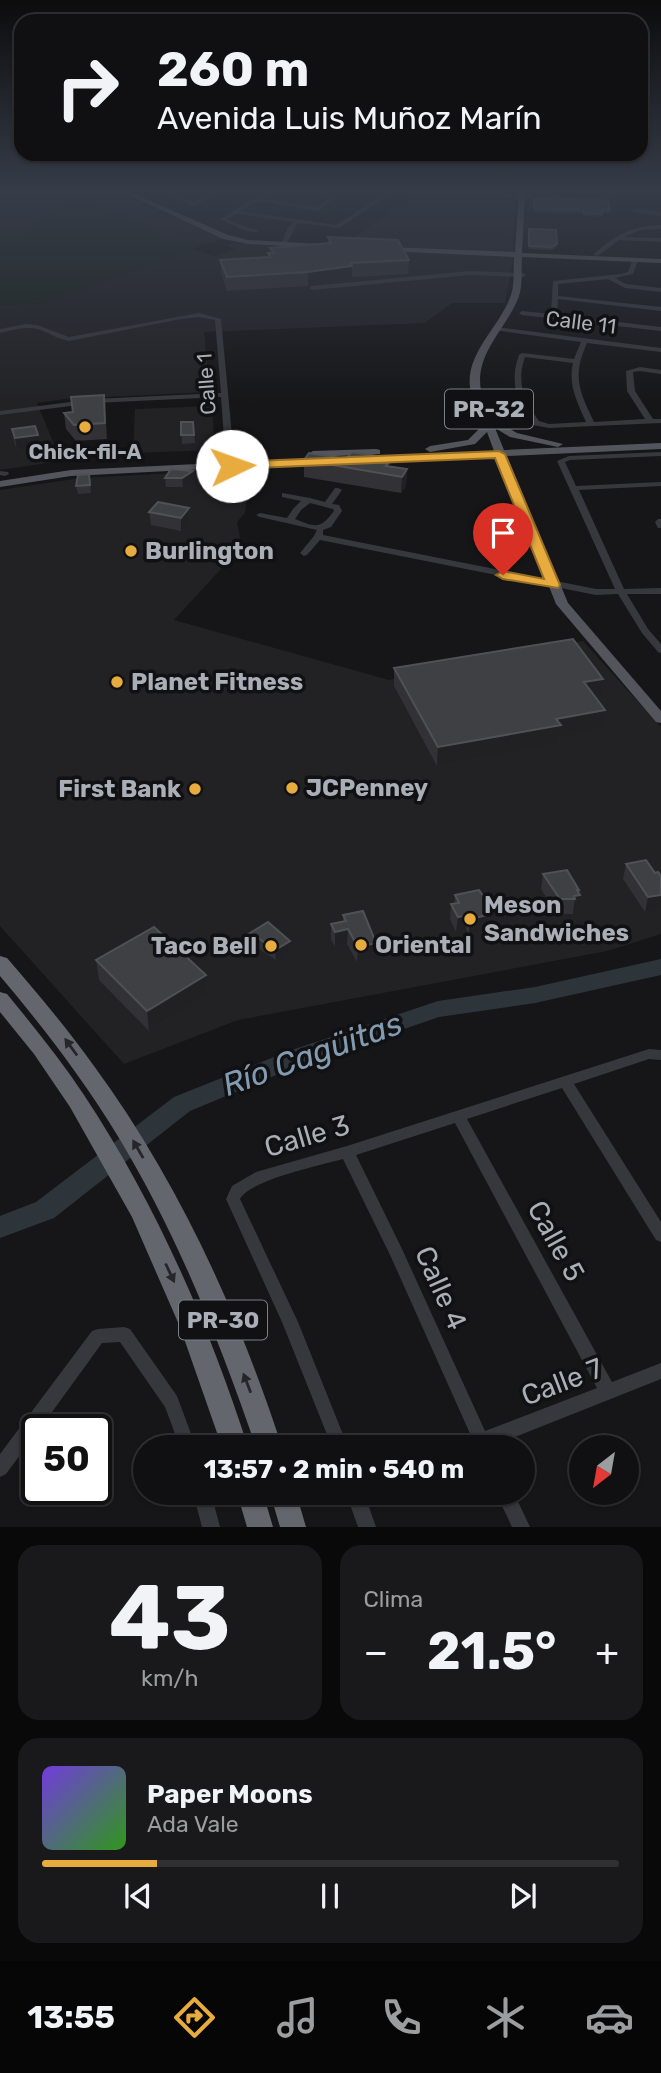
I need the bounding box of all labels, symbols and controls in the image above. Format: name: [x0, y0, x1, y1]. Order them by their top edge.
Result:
text: 260 m: [157, 40, 309, 98]
icon: right: [42, 42, 133, 133]
text: Avenida Luis Muñoz Marín: [157, 99, 542, 137]
street label: Calle 11: [544, 305, 618, 339]
street label: Calle 1: [191, 352, 221, 416]
road number: PR-32: [445, 390, 533, 428]
marker: Chick-fil-A: [77, 419, 93, 435]
position arrow: [195, 429, 269, 503]
place label: Chick-fil-A: [28, 439, 142, 464]
pin: [473, 503, 533, 575]
icon: arrive: [484, 514, 522, 552]
place label: Burlington: [145, 537, 274, 565]
marker: Burlington: [123, 543, 139, 559]
place label: Planet Fitness: [131, 668, 303, 696]
marker: Planet Fitness: [109, 674, 125, 690]
place label: JCPenney: [306, 774, 428, 802]
place label: First Bank: [58, 775, 181, 803]
marker: JCPenney: [284, 780, 300, 796]
marker: First Bank: [187, 781, 203, 797]
place label: Meson Sandwiches: [484, 891, 629, 947]
marker: Meson Sandwiches: [462, 911, 478, 927]
place label: Oriental: [375, 931, 472, 959]
place label: Taco Bell: [151, 932, 257, 960]
marker: Oriental: [353, 937, 369, 953]
marker: Taco Bell: [263, 938, 279, 954]
water label: Río Cagüitas: [217, 1004, 407, 1104]
one-way arrow: [64, 1038, 78, 1056]
street label: Calle 3: [261, 1108, 353, 1164]
one-way arrow: [132, 1140, 145, 1159]
street label: Calle 5: [521, 1195, 591, 1287]
street label: Calle 4: [408, 1241, 474, 1335]
one-way arrow: [165, 1263, 176, 1283]
road number: PR-30: [179, 1301, 267, 1340]
street label: Calle 7: [517, 1351, 607, 1413]
one-way arrow: [242, 1372, 253, 1393]
speed limit sign: 50: [21, 1414, 112, 1505]
north arrow: [569, 1435, 639, 1505]
map controls: [569, 1435, 639, 1505]
text: 13:57 · 2 min · 540 m: [204, 1454, 464, 1485]
text: 43: [109, 1564, 231, 1672]
text: Clima: [364, 1585, 423, 1613]
text: 21.5°: [427, 1620, 556, 1682]
text: −: [364, 1629, 388, 1675]
text: +: [595, 1629, 619, 1675]
text: km/h: [141, 1664, 198, 1692]
text: Paper Moons: [147, 1779, 313, 1810]
text: Ada Vale: [147, 1810, 239, 1838]
icon: previous: [119, 1877, 157, 1915]
icon: pause: [311, 1877, 349, 1915]
icon: next: [504, 1877, 542, 1915]
icon: directions: [170, 1993, 219, 2042]
icon: music: [273, 1993, 322, 2042]
icon: phone: [377, 1993, 426, 2042]
icon: climate: [481, 1993, 530, 2042]
icon: car: [585, 1993, 634, 2042]
text: 13:55: [27, 1998, 115, 2036]

